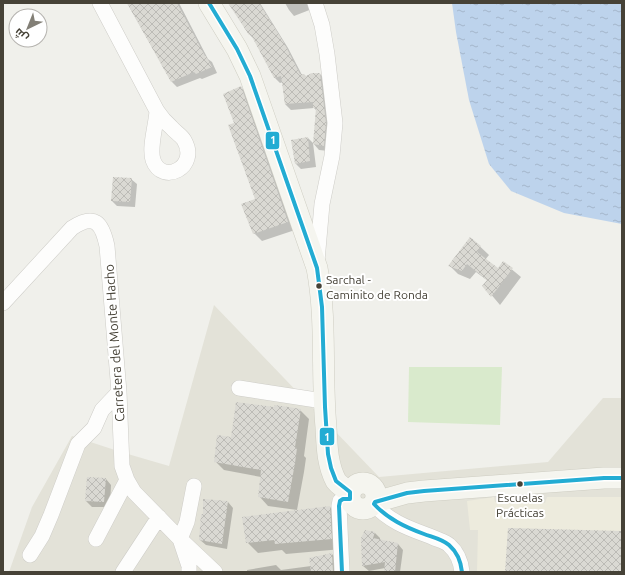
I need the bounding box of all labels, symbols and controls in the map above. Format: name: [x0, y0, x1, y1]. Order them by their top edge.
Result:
north arrow: [8, 8, 48, 48]
text: ش: [12, 25, 31, 45]
line badge: 1: [265, 131, 280, 150]
text: 1: [270, 134, 276, 146]
street label: Carretera del Monte Hacho: [102, 264, 126, 422]
place label: Sarchal - Caminito de Ronda: [326, 273, 428, 301]
marker: Sarchal - Caminito de Ronda: [314, 281, 324, 291]
line badge: 1: [319, 427, 335, 446]
text: 1: [324, 431, 330, 443]
marker: Escuelas Prácticas: [515, 479, 525, 489]
place label: Escuelas Prácticas: [496, 491, 544, 519]

